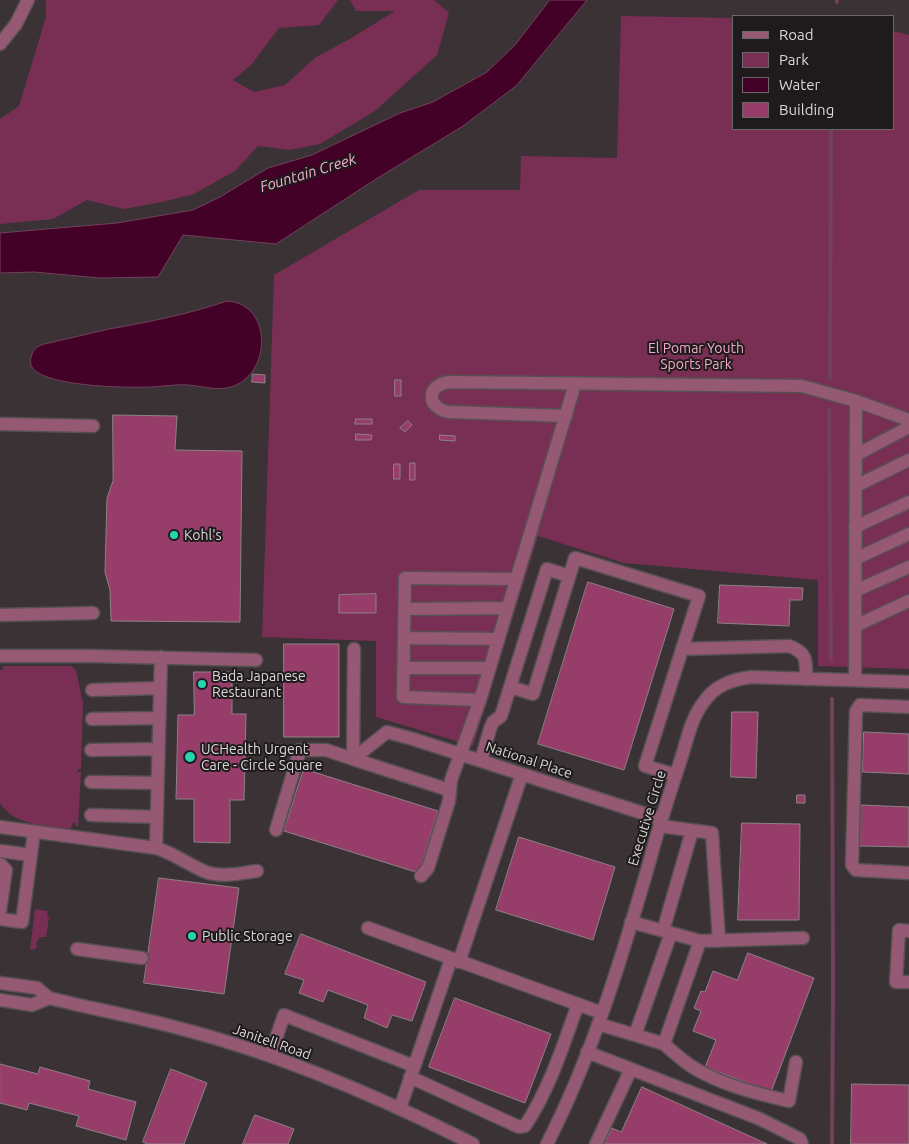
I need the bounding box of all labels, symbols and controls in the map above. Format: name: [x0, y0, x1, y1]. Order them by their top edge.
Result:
legend: [732, 15, 894, 130]
text: Road: [779, 26, 814, 43]
text: Park: [779, 51, 809, 68]
text: Water: [779, 76, 820, 93]
text: Building: [779, 101, 834, 118]
water label: Fountain Creek: [258, 150, 358, 196]
park label: El Pomar Youth Sports Park: [648, 340, 744, 372]
place label: Kohl's: [184, 527, 222, 543]
marker: Kohl's: [168, 529, 180, 541]
place label: Bada Japanese Restaurant: [212, 668, 306, 700]
marker: Bada Japanese Restaurant: [196, 678, 208, 690]
street label: National Place: [484, 738, 574, 782]
place label: UCHealth Urgent Care - Circle Square: [201, 741, 322, 774]
marker: UCHealth Urgent Care - Circle Square: [183, 750, 197, 764]
street label: Executive Circle: [625, 768, 669, 868]
place label: Public Storage: [202, 928, 293, 944]
marker: Public Storage: [186, 930, 198, 942]
street label: Janitell Road: [231, 1021, 313, 1063]

